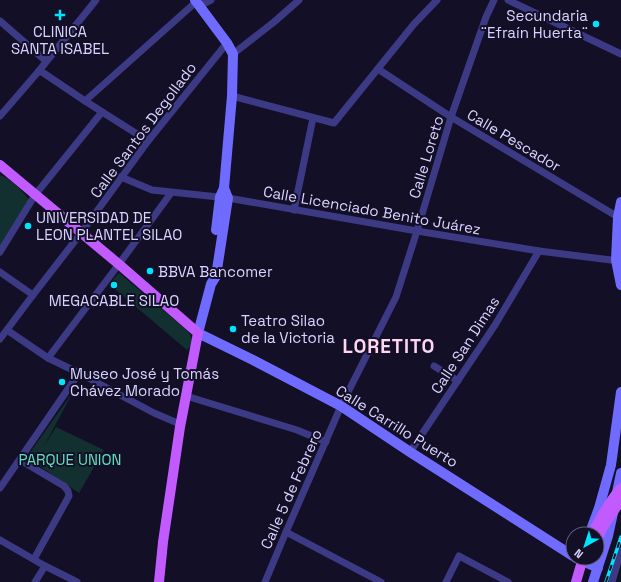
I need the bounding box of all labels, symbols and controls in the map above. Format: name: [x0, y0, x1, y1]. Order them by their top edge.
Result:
place label: Secundaria ¨Efraín Huerta¨: [481, 6, 588, 42]
marker: CLINICA SANTA ISABEL: [54, 9, 66, 21]
marker: Secundaria ¨Efraín Huerta¨: [591, 19, 601, 29]
place label: CLINICA SANTA ISABEL: [11, 22, 109, 58]
street label: Calle Santos Degollado: [86, 58, 200, 202]
street label: Calle Pescador: [464, 105, 565, 176]
street label: Calle Loreto: [404, 113, 448, 201]
street label: Calle Licenciado Benito Juárez: [262, 181, 482, 239]
place label: UNIVERSIDAD DE LEON PLANTEL SILAO: [36, 208, 182, 244]
marker: UNIVERSIDAD DE LEON PLANTEL SILAO: [23, 221, 33, 231]
place label: BBVA Bancomer: [158, 262, 273, 281]
marker: BBVA Bancomer: [145, 266, 155, 276]
marker: MEGACABLE SILAO: [109, 280, 119, 290]
place label: MEGACABLE SILAO: [49, 291, 179, 310]
street label: Calle San Dimas: [426, 293, 504, 397]
place label: Teatro Silao de la Victoria: [241, 311, 335, 347]
marker: Teatro Silao de la Victoria: [228, 324, 238, 334]
district label: LORETITO: [343, 334, 435, 359]
place label: Museo José y Tomás Chávez Morado: [70, 364, 219, 400]
marker: Museo José y Tomás Chávez Morado: [57, 377, 67, 387]
street label: Calle Carrillo Puerto: [332, 381, 462, 471]
street label: Calle 5 de Febrero: [256, 426, 326, 552]
park label: PARQUE UNION: [18, 450, 122, 469]
north arrow: [565, 526, 605, 566]
text: N: [571, 546, 586, 562]

